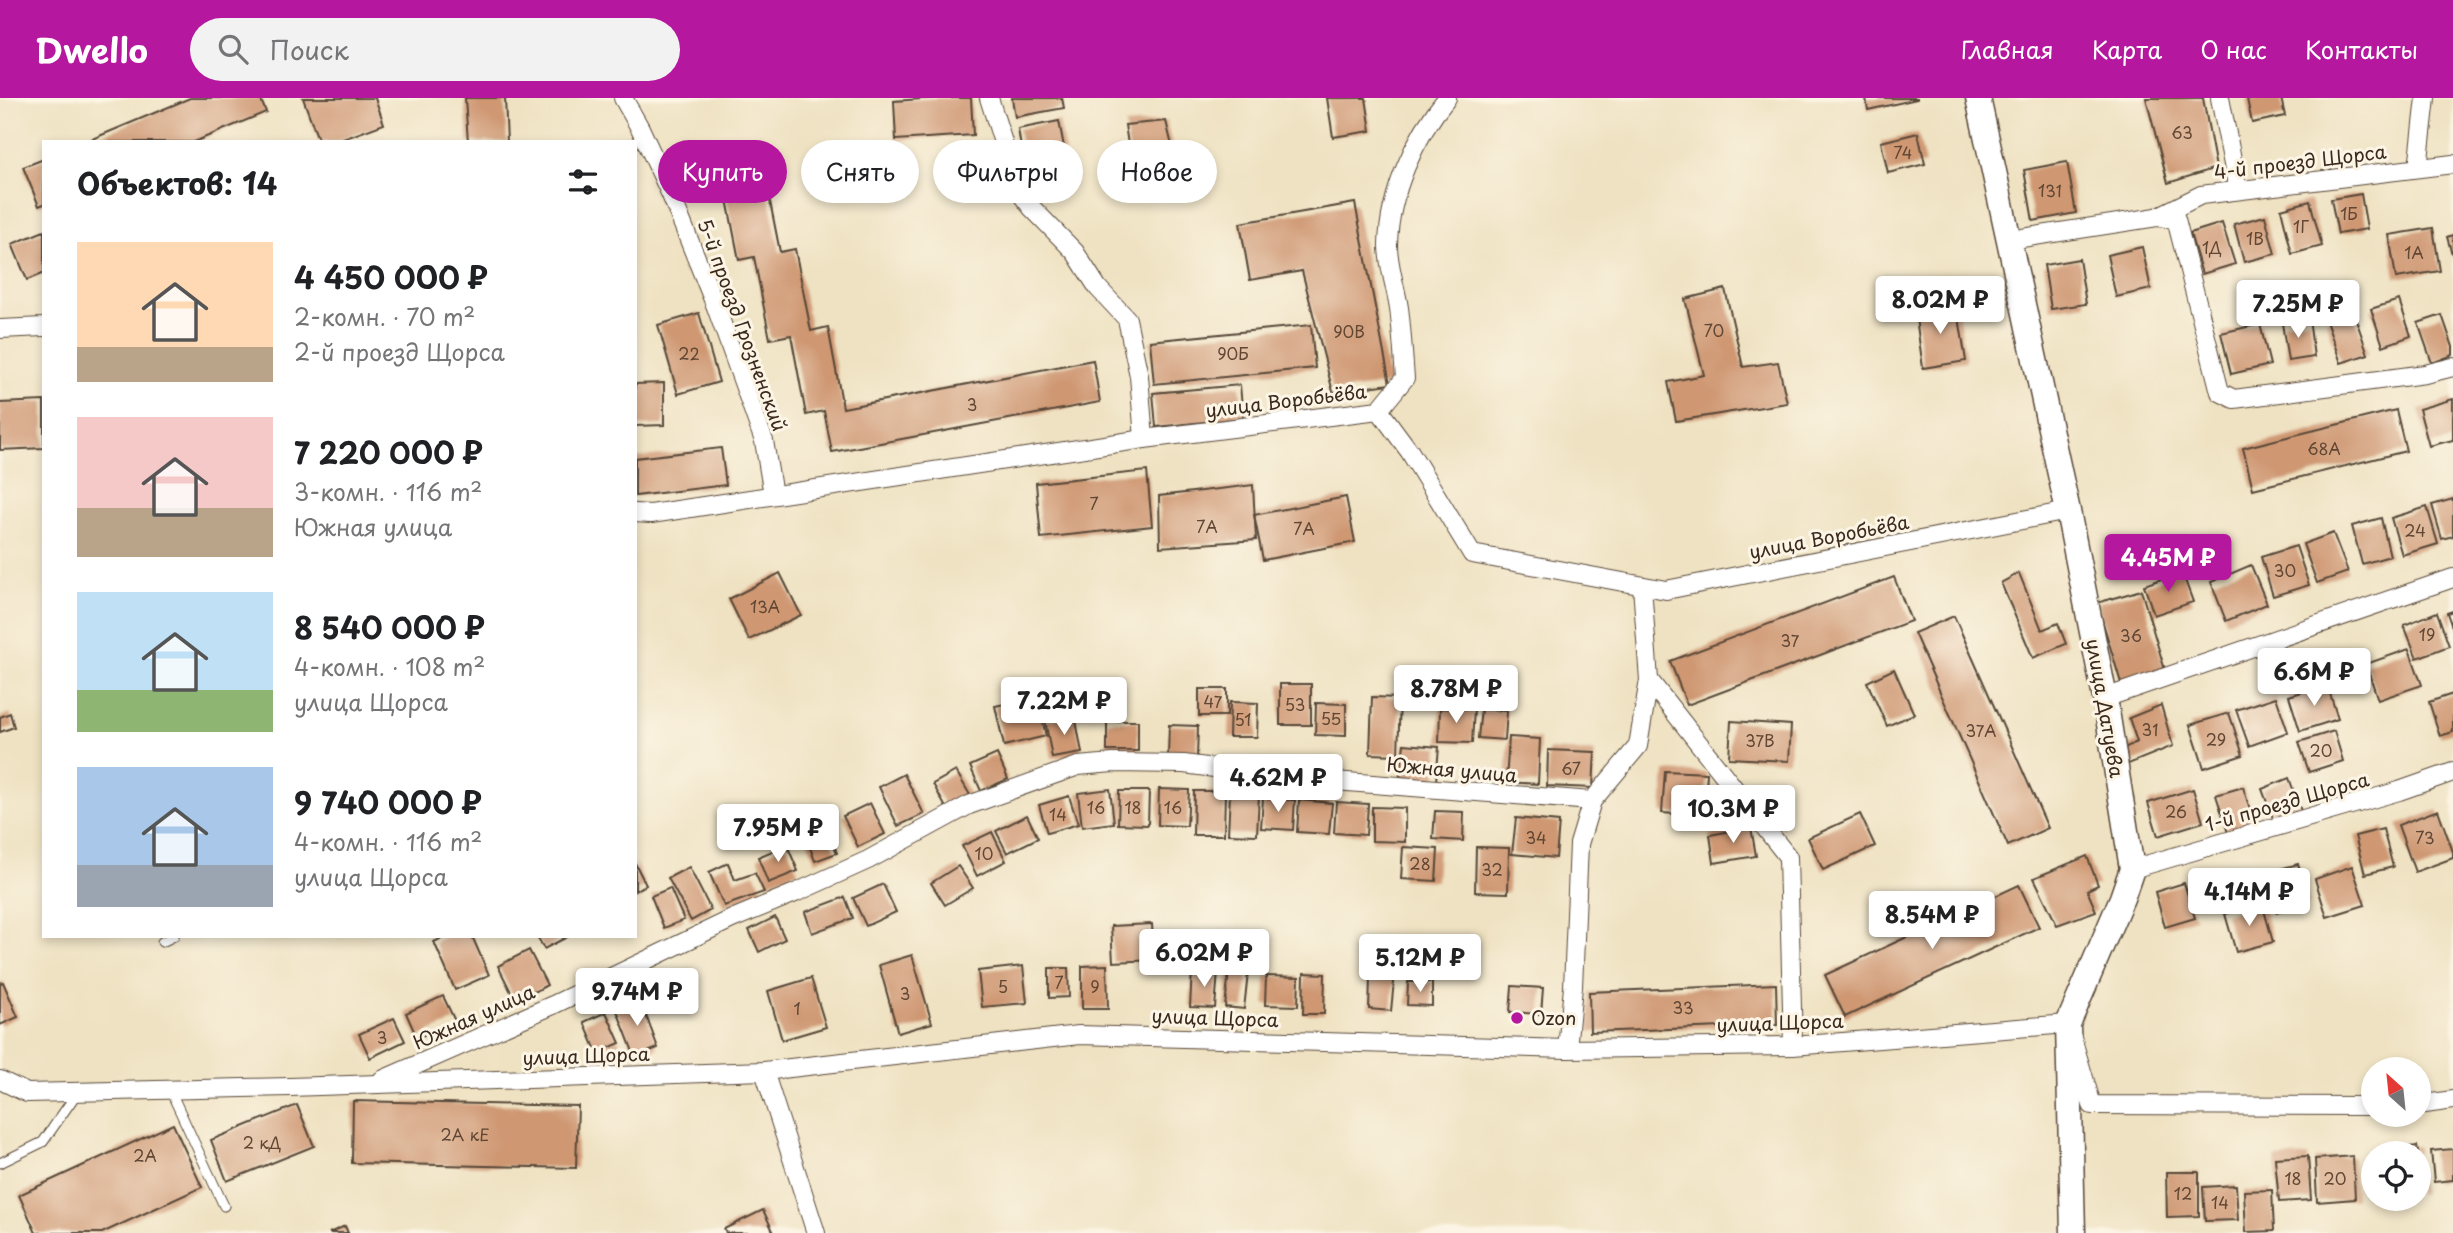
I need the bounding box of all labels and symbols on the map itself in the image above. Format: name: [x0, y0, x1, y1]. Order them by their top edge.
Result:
house number: 63: [2171, 120, 2193, 144]
street label: 4-й проезд Щорса: [2212, 137, 2388, 185]
house number: 74: [1894, 140, 1912, 164]
house number: 131: [2038, 178, 2062, 202]
house number: 1Б: [2340, 201, 2358, 225]
house number: 1Г: [2293, 214, 2309, 238]
street label: 5-й проезд Грозненский: [691, 215, 794, 435]
house number: 1В: [2246, 226, 2264, 250]
house number: 1Д: [2202, 235, 2222, 259]
house number: 1А: [2404, 240, 2424, 264]
pin: 8.02M ₽: [1875, 276, 2005, 336]
pin: 7.25M ₽: [2233, 280, 2363, 340]
house number: 70: [1704, 318, 1724, 342]
house number: 90В: [1333, 319, 1365, 343]
house number: 22: [678, 341, 700, 365]
house number: 90Б: [1217, 341, 1249, 365]
street label: улица Воробьёва: [1204, 376, 1368, 424]
house number: 3: [967, 392, 977, 416]
house number: 68А: [2307, 436, 2341, 460]
house number: 7: [1089, 491, 1099, 515]
street label: улица Воробьёва: [1747, 507, 1911, 565]
house number: 7А: [1196, 514, 1218, 538]
house number: 7А: [1293, 516, 1315, 540]
house number: 24: [2404, 518, 2426, 542]
pin: 4.45M ₽: [2103, 534, 2233, 594]
house number: 30: [2274, 558, 2296, 582]
house number: 13А: [750, 594, 780, 618]
house number: 19: [2419, 622, 2435, 646]
house number: 36: [2120, 623, 2142, 647]
house number: 37: [1781, 628, 1800, 652]
street label: улица Датуева: [2080, 636, 2132, 780]
pin: 6.6M ₽: [2257, 648, 2371, 708]
pin: 8.78M ₽: [1391, 666, 1521, 725]
pin: 7.22M ₽: [999, 678, 1129, 737]
house number: 47: [1204, 689, 1223, 713]
house number: 53: [1285, 692, 1305, 716]
house number: 55: [1321, 706, 1341, 730]
house number: 51: [1234, 707, 1252, 731]
house number: 31: [2142, 717, 2158, 741]
house number: 37А: [1965, 718, 1997, 742]
house number: 29: [2206, 727, 2226, 751]
house number: 37В: [1745, 728, 1775, 752]
house number: 20: [2310, 738, 2332, 762]
street label: Южная улица: [1386, 749, 1518, 789]
pin: 4.62M ₽: [1213, 754, 1343, 814]
house number: 67: [1561, 756, 1581, 780]
street label: 1-й проезд Щорса: [2201, 764, 2372, 838]
pin: 10.3M ₽: [1668, 786, 1798, 845]
house number: 16: [1087, 795, 1105, 819]
house number: 18: [1124, 795, 1142, 819]
house number: 16: [1164, 795, 1182, 819]
house number: 26: [2165, 799, 2187, 823]
house number: 14: [1049, 802, 1067, 826]
pin: 7.95M ₽: [713, 804, 843, 864]
house number: 34: [1525, 825, 1547, 849]
house number: 73: [2415, 825, 2435, 849]
house number: 10: [975, 841, 993, 865]
house number: 28: [1409, 851, 1431, 875]
house number: 32: [1481, 857, 1503, 881]
pin: 4.14M ₽: [2184, 868, 2314, 928]
pin: 8.54M ₽: [1867, 892, 1997, 951]
pin: 6.02M ₽: [1139, 930, 1269, 989]
pin: 5.12M ₽: [1355, 934, 1485, 994]
pin: 9.74M ₽: [572, 968, 702, 1028]
house number: 7: [1054, 970, 1064, 994]
house number: 5: [998, 974, 1008, 998]
house number: 9: [1090, 974, 1100, 998]
street label: Южная улица: [408, 977, 539, 1055]
house number: 3: [900, 981, 910, 1005]
house number: 33: [1672, 995, 1694, 1019]
house number: 1: [793, 996, 801, 1020]
street label: улица Щорса: [1151, 1001, 1279, 1033]
place label: Ozon: [1531, 1003, 1576, 1031]
street label: улица Щорса: [1716, 1006, 1844, 1038]
marker: Ozon: [1509, 1010, 1525, 1026]
house number: 3: [377, 1025, 387, 1049]
street label: улица Щорса: [522, 1039, 650, 1071]
north arrow: [2361, 1057, 2431, 1127]
house number: 2А кЕ: [440, 1122, 490, 1146]
house number: 2 кД: [243, 1130, 281, 1154]
house number: 2А: [133, 1143, 157, 1167]
house number: 18: [2284, 1166, 2302, 1190]
house number: 20: [2324, 1166, 2346, 1190]
house number: 12: [2174, 1181, 2192, 1205]
house number: 14: [2211, 1190, 2229, 1214]

